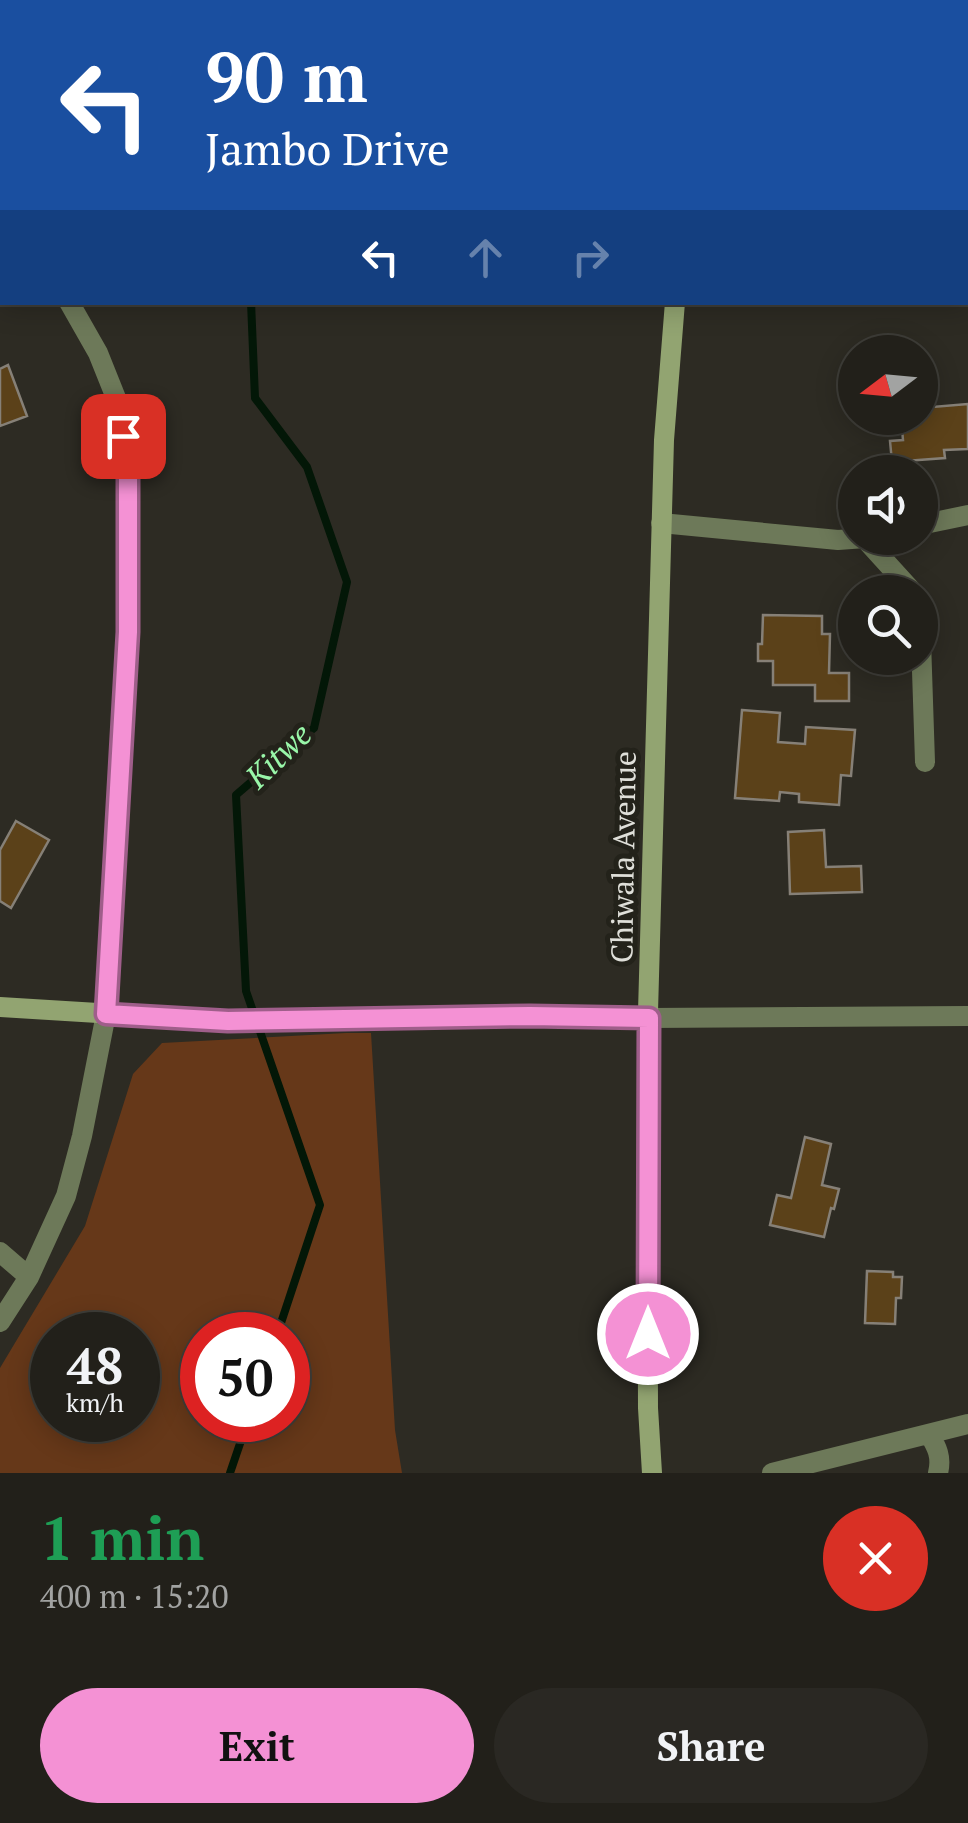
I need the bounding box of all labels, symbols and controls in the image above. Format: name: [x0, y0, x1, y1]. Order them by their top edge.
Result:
text: 90 m: [205, 29, 368, 122]
icon: left: [40, 40, 170, 170]
text: Jambo Drive: [205, 118, 450, 178]
icon: left: [353, 230, 408, 285]
icon: ahead: [458, 230, 513, 285]
icon: right: [563, 230, 618, 285]
north arrow: [838, 335, 938, 435]
map controls: [838, 335, 938, 675]
pin: [81, 394, 166, 479]
icon: arrive: [96, 409, 151, 464]
button: sound: [838, 455, 938, 555]
button: search: [838, 575, 938, 675]
water label: Kitwe: [235, 713, 320, 797]
street label: Chiwala Avenue: [601, 751, 645, 963]
position arrow: [596, 1282, 700, 1386]
speed limit sign: 50: [180, 1312, 310, 1442]
text: 48: [67, 1332, 123, 1398]
text: km/h: [66, 1386, 124, 1419]
text: 1 min: [40, 1498, 204, 1577]
button: close: [823, 1506, 928, 1611]
text: 400 m · 15:20: [40, 1575, 228, 1617]
button: Exit: [40, 1688, 474, 1803]
button: Share: [494, 1688, 928, 1803]

